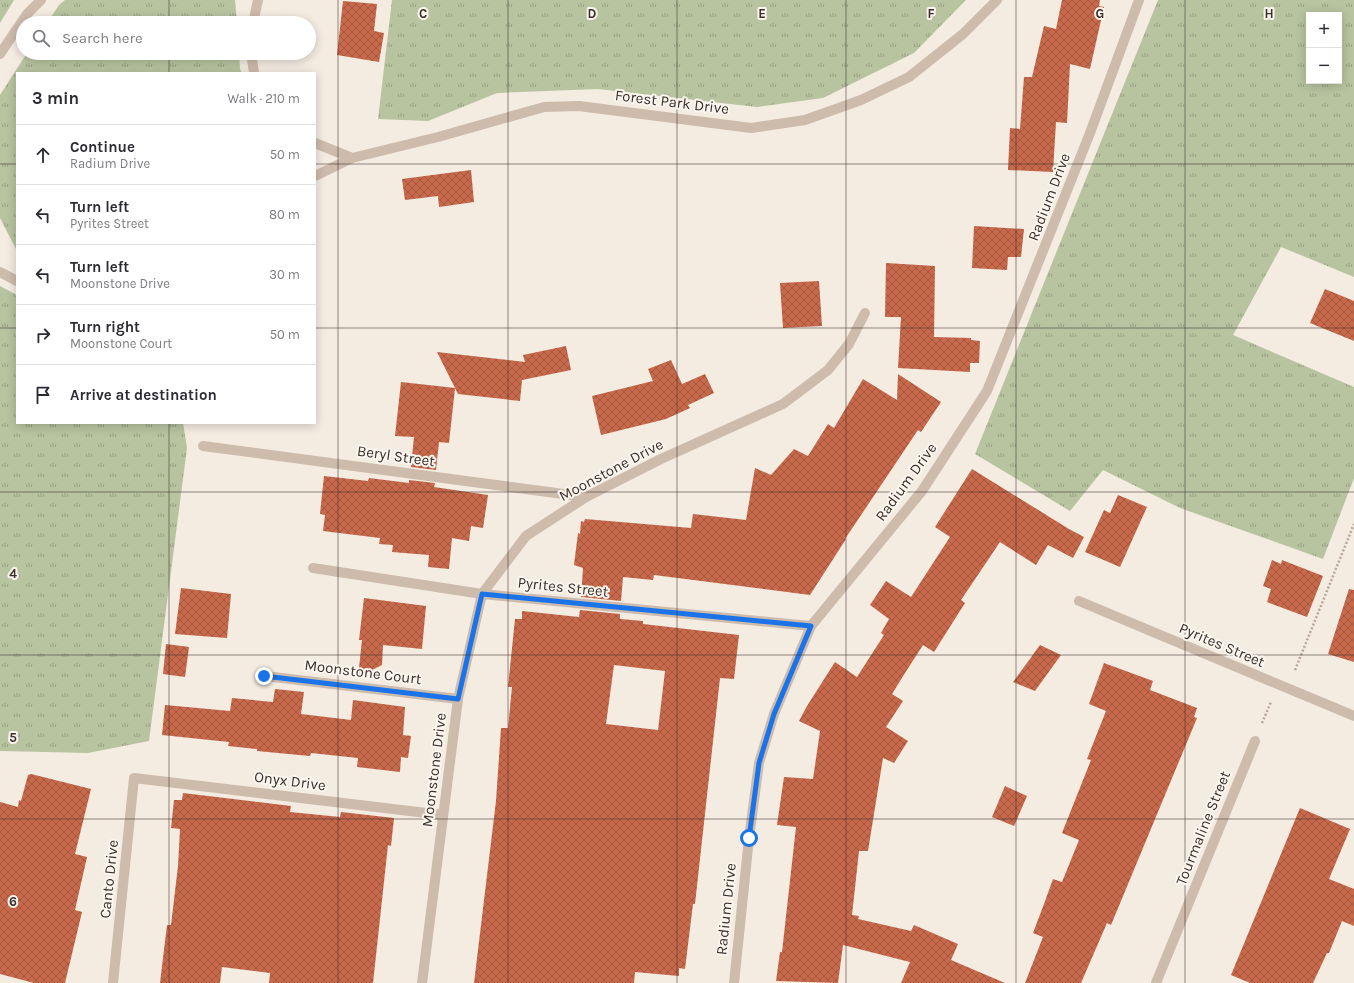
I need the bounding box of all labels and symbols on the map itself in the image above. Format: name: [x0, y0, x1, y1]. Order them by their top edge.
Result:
text: C: [419, 6, 427, 21]
text: D: [588, 6, 597, 21]
text: E: [758, 6, 766, 21]
text: F: [927, 6, 935, 21]
text: G: [1096, 6, 1104, 21]
text: H: [1264, 6, 1274, 21]
street label: Forest Park Drive: [614, 86, 730, 118]
street label: Radium Drive: [1024, 151, 1074, 243]
street label: Moonstone Drive: [556, 435, 666, 505]
street label: Radium Drive: [872, 439, 940, 525]
street label: Beryl Street: [356, 442, 436, 470]
text: 4: [9, 566, 17, 581]
street label: Pyrites Street: [517, 573, 610, 601]
street label: Pyrites Street: [1177, 619, 1268, 671]
street label: Moonstone Court: [303, 656, 423, 688]
route end: [255, 667, 273, 685]
street label: Moonstone Drive: [418, 712, 450, 828]
text: 5: [9, 730, 17, 745]
street label: Onyx Drive: [253, 768, 327, 794]
street label: Tourmaline Street: [1172, 768, 1234, 888]
route start: [740, 829, 758, 847]
street label: Canto Drive: [96, 839, 122, 919]
street label: Radium Drive: [712, 862, 740, 956]
text: 6: [9, 894, 17, 909]

